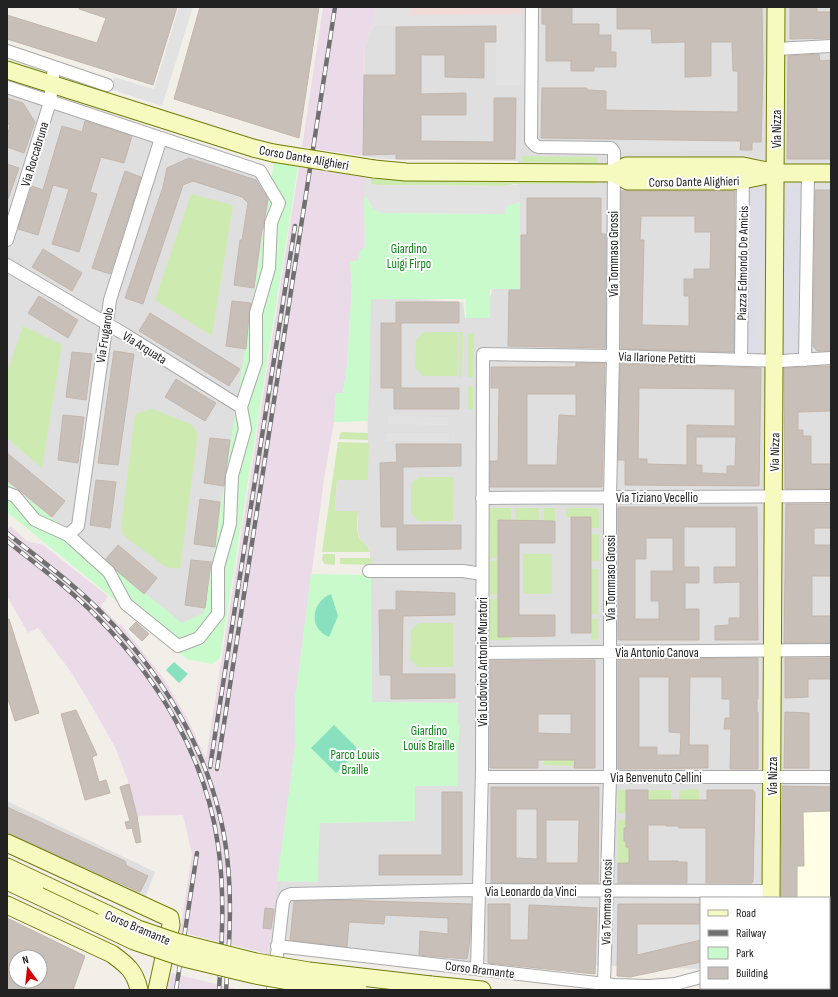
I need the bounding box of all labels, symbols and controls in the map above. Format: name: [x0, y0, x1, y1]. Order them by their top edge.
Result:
street label: Via Nizza: [769, 110, 785, 148]
street label: Via Roccabruna: [18, 120, 52, 189]
street label: Corso Dante Alighieri: [258, 142, 350, 174]
street label: Corso Dante Alighieri: [649, 173, 740, 191]
street label: Piazza Edmondo De Amicis: [734, 205, 752, 321]
street label: Via Tommaso Grossi: [606, 211, 622, 297]
park label: Giardino Luigi Firpo: [387, 241, 431, 272]
street label: Via Frugarolo: [93, 306, 117, 364]
street label: Via Arquata: [119, 328, 170, 368]
street label: Via Ilarione Petitti: [618, 349, 696, 367]
street label: Via Nizza: [767, 433, 783, 472]
street label: Via Tiziano Vecellio: [616, 490, 698, 506]
street label: Via Tommaso Grossi: [603, 535, 619, 621]
street label: Via Lodovico Antonio Muratori: [475, 597, 491, 727]
street label: Via Antonio Canova: [615, 645, 699, 661]
park label: Giardino Louis Braille: [403, 723, 455, 754]
park label: Parco Louis Braille: [330, 747, 380, 778]
street label: Via Nizza: [765, 757, 781, 795]
street label: Via Benvenuto Cellini: [610, 770, 702, 786]
street label: Via Tommaso Grossi: [598, 859, 616, 945]
street label: Via Leonardo da Vinci: [485, 884, 577, 900]
legend: [700, 897, 830, 989]
text: Road: [736, 906, 756, 921]
street label: Corso Bramante: [102, 907, 173, 949]
text: Railway: [736, 926, 767, 941]
text: Park: [736, 946, 754, 961]
north arrow: [8, 949, 48, 989]
text: N: [21, 953, 30, 967]
street label: Corso Bramante: [444, 958, 515, 982]
text: Building: [736, 966, 768, 981]

